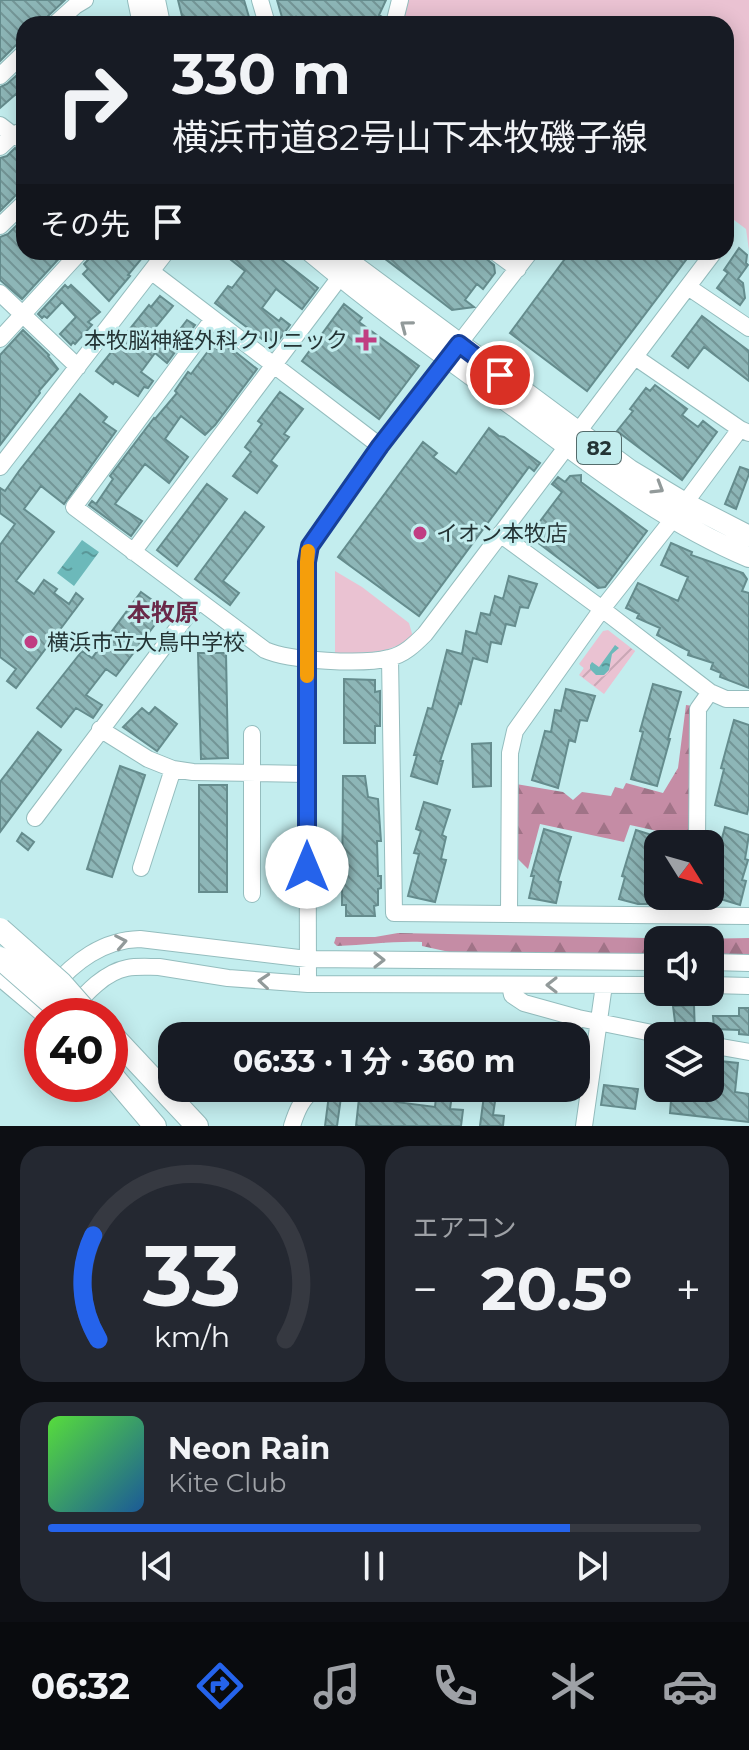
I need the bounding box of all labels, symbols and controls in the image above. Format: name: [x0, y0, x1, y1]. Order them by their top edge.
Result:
text: 330 m: [172, 40, 351, 108]
icon: right: [40, 48, 144, 152]
text: 横浜市道82号山下本牧磯子線: [172, 115, 647, 159]
icon: arrive: [146, 200, 190, 244]
text: その先: [40, 206, 130, 243]
one-way arrow: [400, 322, 415, 336]
place label: 本牧脳神経外科クリニック: [84, 327, 348, 354]
marker: 本牧脳神経外科クリニック: [355, 329, 377, 351]
pin: [466, 341, 534, 409]
icon: arrive: [478, 353, 522, 397]
road number: 82: [577, 432, 621, 464]
one-way arrow: [649, 478, 664, 494]
place label: イオン本牧店: [436, 520, 568, 547]
marker: イオン本牧店: [411, 524, 429, 542]
district label: 本牧原: [127, 598, 199, 627]
place label: 横浜市立大鳥中学校: [47, 629, 245, 656]
marker: 横浜市立大鳥中学校: [22, 633, 40, 651]
position arrow: [265, 825, 349, 909]
north arrow: [644, 830, 724, 910]
map controls: [644, 830, 724, 1102]
button: sound: [644, 926, 724, 1006]
one-way arrow: [115, 934, 128, 951]
one-way arrow: [373, 951, 386, 969]
one-way arrow: [257, 973, 270, 990]
one-way arrow: [545, 976, 558, 994]
speed limit sign: 40: [24, 998, 128, 1102]
button: layers: [644, 1022, 724, 1102]
text: 06:33 · 1 分 · 360 m: [233, 1043, 515, 1080]
text: エアコン: [413, 1212, 517, 1244]
text: 33: [142, 1225, 241, 1327]
text: 20.5°: [481, 1252, 632, 1325]
text: −: [413, 1262, 438, 1316]
text: +: [676, 1262, 701, 1316]
text: km/h: [154, 1319, 230, 1354]
text: Neon Rain: [168, 1430, 330, 1467]
text: Kite Club: [168, 1467, 286, 1499]
icon: previous: [135, 1544, 179, 1588]
icon: pause: [352, 1544, 396, 1588]
icon: next: [570, 1544, 614, 1588]
icon: directions: [192, 1658, 248, 1714]
icon: music: [309, 1658, 365, 1714]
icon: phone: [427, 1658, 483, 1714]
icon: climate: [545, 1658, 601, 1714]
icon: car: [662, 1658, 718, 1714]
text: 06:32: [31, 1664, 130, 1708]

